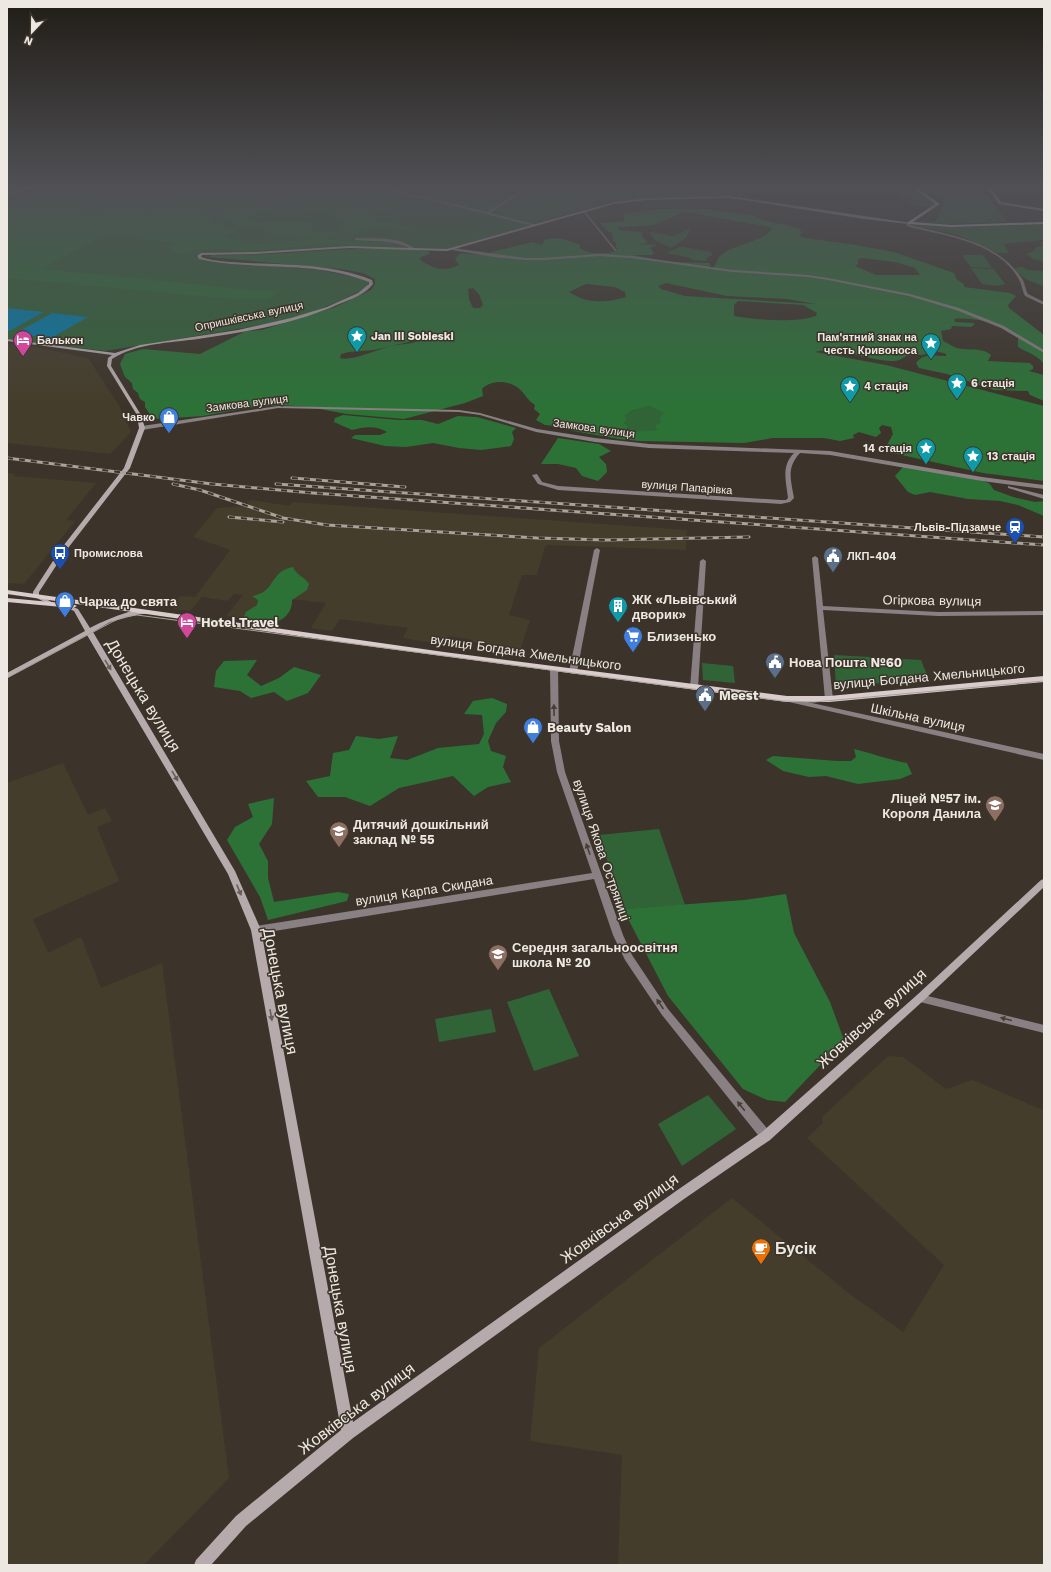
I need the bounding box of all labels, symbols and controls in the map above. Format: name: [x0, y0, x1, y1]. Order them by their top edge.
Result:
north arrow: [12, 12, 52, 52]
text: N: [22, 33, 35, 48]
street label: Опришківська вулиця: [194, 299, 304, 334]
place icon: Jan III Sobieski: [346, 325, 368, 353]
hotel icon: Балькон: [12, 329, 34, 357]
place label: Jan III Sobieski: [371, 330, 454, 343]
place label: Пам'ятний знак на честь Кривоноса: [817, 331, 918, 357]
place icon: Пам'ятний знак на честь Кривоноса: [920, 332, 942, 360]
place label: Балькон: [37, 334, 84, 347]
place icon: 6 стація: [946, 372, 968, 400]
place icon: 4 стація: [839, 375, 861, 403]
place label: 6 стація: [971, 377, 1015, 390]
place label: 4 стація: [864, 380, 908, 393]
street label: Замкова вулиця: [205, 392, 289, 415]
shop icon: Чавко: [158, 406, 180, 434]
place label: Чавко: [122, 411, 155, 424]
street label: Замкова вулиця: [552, 416, 636, 441]
place icon: 14 стація: [915, 437, 937, 465]
place label: 14 стація: [863, 442, 912, 455]
place icon: 13 стація: [962, 445, 984, 473]
place label: 13 стація: [987, 450, 1035, 463]
street label: вулиця Папарівка: [641, 478, 734, 497]
station icon: Львів-Підзамче: [1004, 516, 1026, 544]
place label: Львів-Підзамче: [914, 521, 1001, 534]
bus stop icon: Промислова: [49, 542, 71, 570]
public building icon: ЛКП-404: [822, 545, 844, 573]
place label: Промислова: [74, 547, 143, 560]
place label: ЛКП-404: [847, 550, 896, 563]
shop icon: Чарка до свята: [54, 590, 76, 618]
place label: ЖК «Львівський дворик»: [631, 592, 737, 622]
street label: Огіркова вулиця: [883, 592, 981, 609]
place label: Чарка до свята: [79, 594, 178, 609]
building icon: ЖК «Львівський дворик»: [607, 595, 629, 623]
hotel icon: Hotel Travel: [176, 611, 198, 639]
place label: Hotel Travel: [201, 615, 279, 630]
supermarket icon: Близенько: [622, 625, 644, 653]
place label: Близенько: [647, 629, 716, 644]
street label: вулиця Богдана Хмельницького: [430, 632, 622, 673]
street label: Донецька вулиця: [102, 635, 185, 755]
public building icon: Нова Пошта №60: [764, 651, 786, 679]
place label: Нова Пошта №60: [789, 655, 902, 670]
one-way arrow: [105, 659, 112, 671]
street label: вулиця Богдана Хмельницького: [833, 661, 1026, 692]
public building icon: Meest: [694, 684, 716, 712]
place label: Meest: [719, 688, 759, 703]
street label: Шкільна вулиця: [869, 700, 966, 735]
one-way arrow: [551, 703, 557, 716]
shop icon: Beauty Salon: [522, 716, 544, 744]
place label: Beauty Salon: [547, 720, 631, 735]
one-way arrow: [172, 770, 179, 782]
street label: вулиця Якова Остряниці: [570, 777, 633, 923]
place label: Ліцей №57 ім. Короля Данила: [882, 791, 982, 821]
school or university icon: Ліцей №57 ім. Короля Данила: [984, 794, 1006, 822]
place label: Дитячий дошкільний заклад № 55: [353, 817, 489, 847]
school or university icon: Дитячий дошкільний заклад № 55: [328, 820, 350, 848]
one-way arrow: [585, 843, 591, 855]
street label: вулиця Карпа Скидана: [354, 872, 495, 909]
one-way arrow: [236, 884, 242, 895]
street label: Донецька вулиця: [259, 926, 302, 1056]
place label: Середня загальноосвітня школа № 20: [512, 940, 678, 970]
school or university icon: Середня загальноосвітня школа № 20: [487, 943, 509, 971]
street label: Жовківська вулиця: [813, 964, 930, 1073]
one-way arrow: [656, 999, 664, 1009]
one-way arrow: [268, 1009, 274, 1021]
one-way arrow: [1000, 1016, 1012, 1022]
one-way arrow: [737, 1100, 746, 1111]
street label: Жовківська вулиця: [557, 1169, 682, 1267]
cafe icon: Бусік: [750, 1237, 772, 1265]
place label: Бусік: [775, 1239, 817, 1258]
street label: Донецька вулиця: [320, 1244, 361, 1374]
street label: Жовківська вулиця: [294, 1358, 418, 1458]

